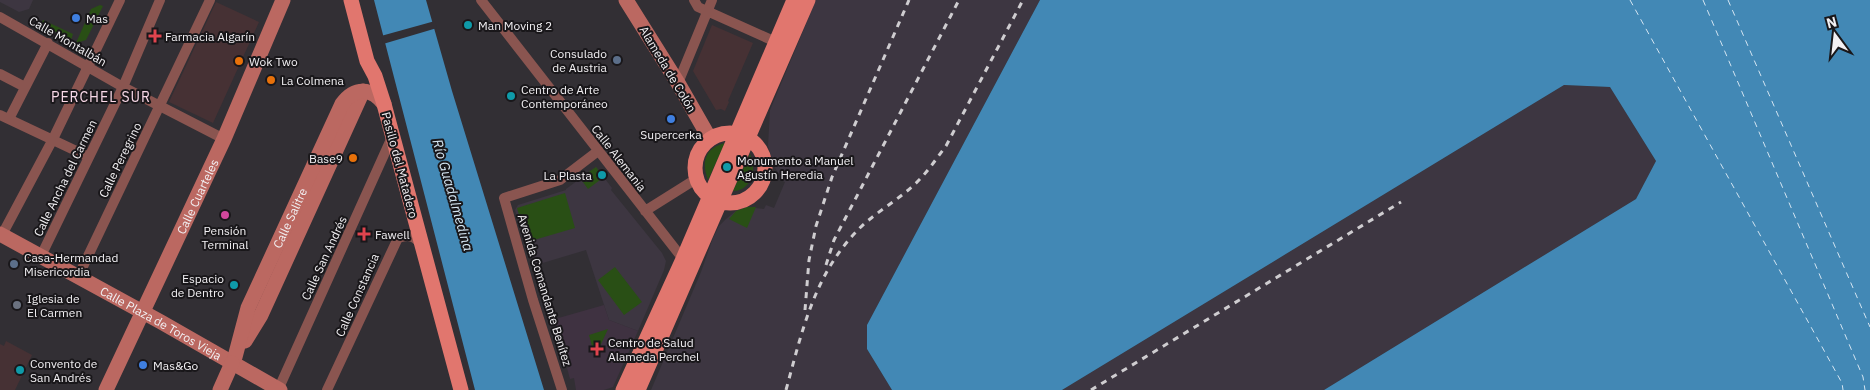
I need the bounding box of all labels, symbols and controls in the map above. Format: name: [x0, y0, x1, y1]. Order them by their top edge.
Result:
north arrow: [1810, 10, 1860, 60]
place label: Mas: [86, 11, 108, 26]
marker: Mas: [70, 12, 82, 24]
text: N: [1824, 12, 1839, 32]
street label: Calle Montalbán: [27, 13, 109, 69]
place label: Man Moving 2: [478, 18, 552, 33]
marker: Man Moving 2: [462, 19, 474, 31]
street label: Alameda de Colón: [636, 23, 700, 115]
place label: Farmacia Algarín: [165, 29, 255, 44]
marker: Farmacia Algarín: [149, 30, 161, 42]
place label: Consulado de Austria: [550, 46, 608, 75]
place label: Wok Two: [249, 54, 298, 69]
marker: Consulado de Austria: [611, 54, 623, 66]
marker: Wok Two: [233, 55, 245, 67]
place label: La Colmena: [281, 73, 345, 88]
marker: La Colmena: [265, 74, 277, 86]
place label: Centro de Arte Contemporáneo: [521, 82, 608, 111]
district label: PERCHEL SUR: [51, 88, 151, 106]
marker: Centro de Arte Contemporáneo: [505, 90, 517, 102]
street label: Pasillo del Matadero: [379, 110, 421, 220]
marker: Supercerka: [665, 113, 677, 125]
street label: Calle Ancha del Carmen: [30, 117, 100, 239]
street label: Calle Peregrino: [95, 120, 145, 200]
street label: Calle Alemania: [588, 122, 650, 195]
place label: Supercerka: [640, 127, 702, 142]
water label: Río Guadalmedina: [428, 137, 478, 253]
place label: Base9: [309, 151, 343, 166]
marker: Base9: [347, 152, 359, 164]
place label: Monumento a Manuel Agustín Heredia: [737, 153, 854, 182]
street label: Calle Cuarteles: [173, 156, 221, 236]
marker: Monumento a Manuel Agustín Heredia: [721, 161, 733, 173]
place label: La Plasta: [543, 168, 593, 183]
marker: La Plasta: [596, 169, 608, 181]
street label: Calle Salitre: [269, 185, 310, 250]
marker: Pensión Terminal: [219, 209, 231, 221]
street label: Avenida Comandante Benítez: [515, 212, 575, 368]
street label: Calle San Andrés: [298, 213, 350, 302]
place label: Pensión Terminal: [201, 223, 249, 252]
marker: Fawell: [357, 227, 371, 241]
place label: Fawell: [375, 227, 410, 242]
place label: Casa-Hermandad Misericordia: [24, 250, 118, 279]
street label: Calle Constancia: [332, 251, 382, 339]
marker: Casa-Hermandad Misericordia: [8, 258, 20, 270]
place label: Espacio de Dentro: [171, 271, 224, 300]
marker: Espacio de Dentro: [228, 279, 240, 291]
street label: Calle Plaza de Toros Vieja: [98, 283, 225, 363]
place label: Iglesia de El Carmen: [27, 291, 82, 320]
marker: Iglesia de El Carmen: [11, 299, 23, 311]
place label: Centro de Salud Alameda Perchel: [608, 335, 699, 364]
marker: Centro de Salud Alameda Perchel: [590, 342, 604, 356]
place label: Convento de San Andrés: [30, 356, 98, 385]
place label: Mas&Go: [153, 358, 199, 373]
marker: Mas&Go: [137, 359, 149, 371]
marker: Convento de San Andrés: [14, 364, 26, 376]

